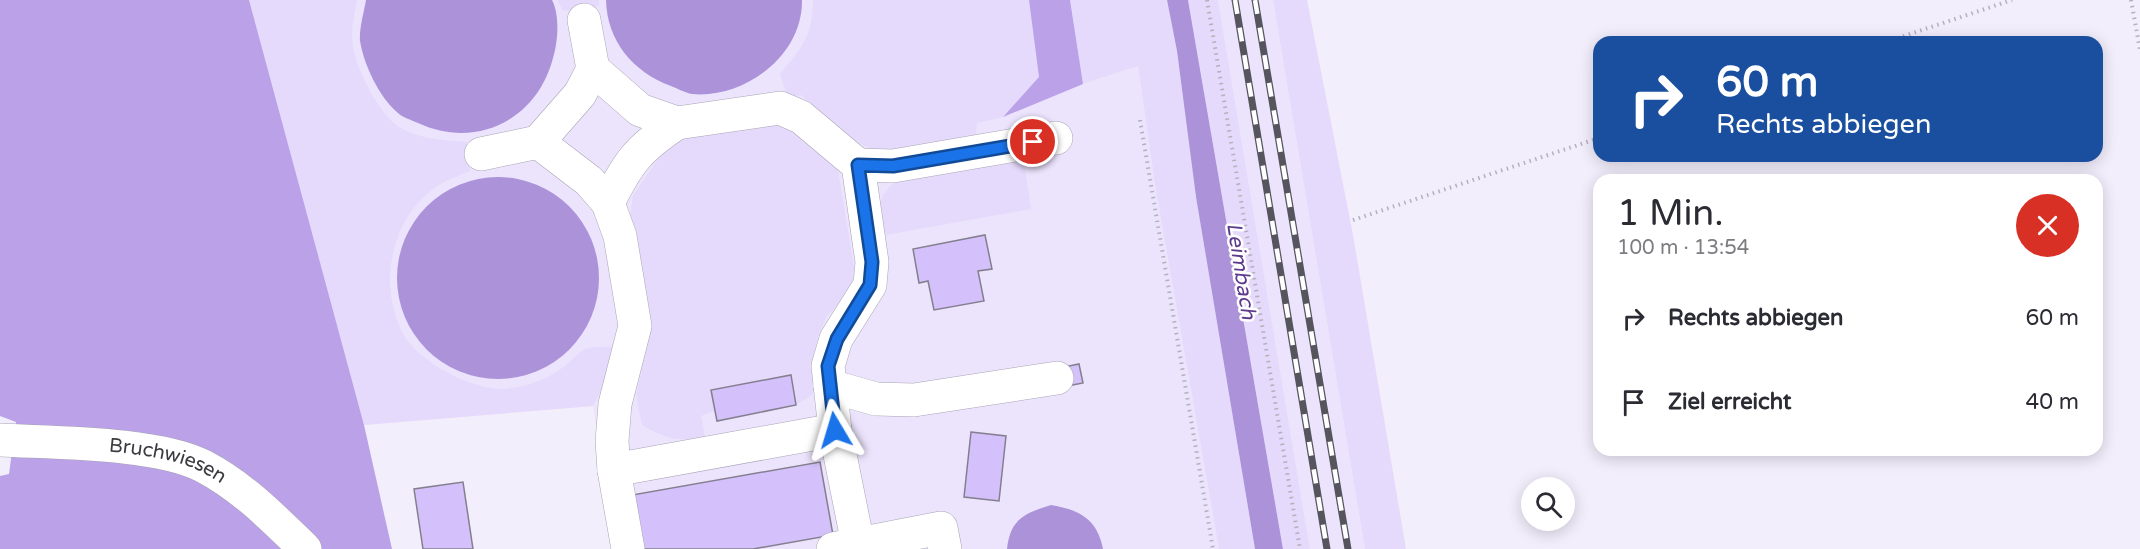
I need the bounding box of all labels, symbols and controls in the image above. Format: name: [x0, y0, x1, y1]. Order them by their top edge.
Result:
text: 60 m: [1716, 57, 1818, 108]
icon: right: [1617, 60, 1695, 138]
text: Rechts abbiegen: [1716, 108, 1931, 141]
pin: [1007, 116, 1058, 167]
icon: arrive: [1016, 125, 1049, 158]
text: 1 Min.: [1617, 192, 1724, 235]
button: close: [2016, 194, 2079, 257]
water label: Leimbach: [1221, 221, 1261, 322]
text: 100 m · 13:54: [1617, 236, 1749, 260]
icon: right: [1617, 302, 1650, 335]
text: Rechts abbiegen: [1668, 305, 1843, 331]
text: 60 m: [2025, 305, 2079, 331]
icon: arrive: [1617, 386, 1650, 419]
text: Ziel erreicht: [1668, 389, 1791, 415]
text: 40 m: [2025, 389, 2079, 415]
position arrow: [803, 398, 867, 462]
street label: Bruchwiesen: [108, 434, 231, 489]
map controls: [1521, 477, 1575, 531]
button: search: [1521, 477, 1575, 531]

